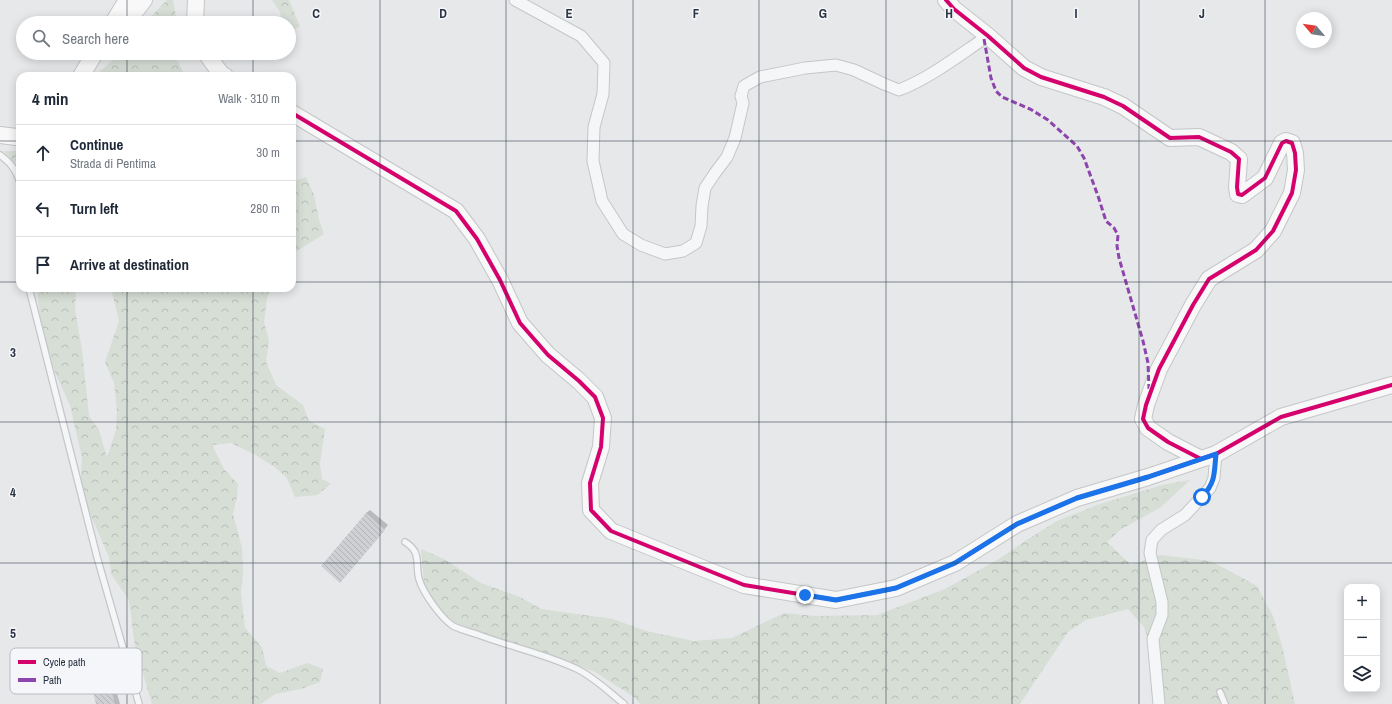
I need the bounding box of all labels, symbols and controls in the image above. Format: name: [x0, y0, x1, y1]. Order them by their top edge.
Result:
text: C: [312, 5, 320, 22]
text: D: [439, 5, 447, 22]
text: E: [565, 5, 573, 22]
text: F: [693, 5, 700, 22]
text: G: [819, 5, 827, 22]
text: H: [945, 5, 953, 22]
text: I: [1075, 5, 1078, 22]
text: J: [1199, 5, 1205, 22]
north arrow: [1296, 12, 1332, 48]
search box: [16, 16, 296, 60]
icon: search: [30, 27, 52, 49]
text: Search here: [62, 28, 129, 49]
text: 4 min: [32, 87, 68, 110]
text: Walk · 310 m: [218, 90, 280, 107]
text: Continue: [70, 134, 123, 155]
icon: ahead: [32, 142, 54, 164]
text: 30 m: [256, 144, 280, 161]
text: Strada di Pentima: [70, 155, 156, 172]
icon: left: [32, 198, 54, 220]
text: Turn left: [70, 198, 118, 219]
text: 280 m: [250, 200, 280, 217]
icon: arrive: [32, 254, 54, 276]
text: Arrive at destination: [70, 254, 189, 275]
text: 3: [10, 344, 16, 361]
text: 4: [10, 484, 16, 501]
route start: [1193, 488, 1211, 506]
map controls: [1344, 584, 1380, 692]
button: +: [1344, 584, 1380, 620]
route end: [796, 586, 814, 604]
button: −: [1344, 620, 1380, 656]
text: 5: [10, 625, 16, 642]
legend: [10, 648, 142, 694]
text: Cycle path: [43, 655, 86, 669]
button: layers: [1344, 656, 1380, 692]
text: Path: [43, 673, 62, 687]

